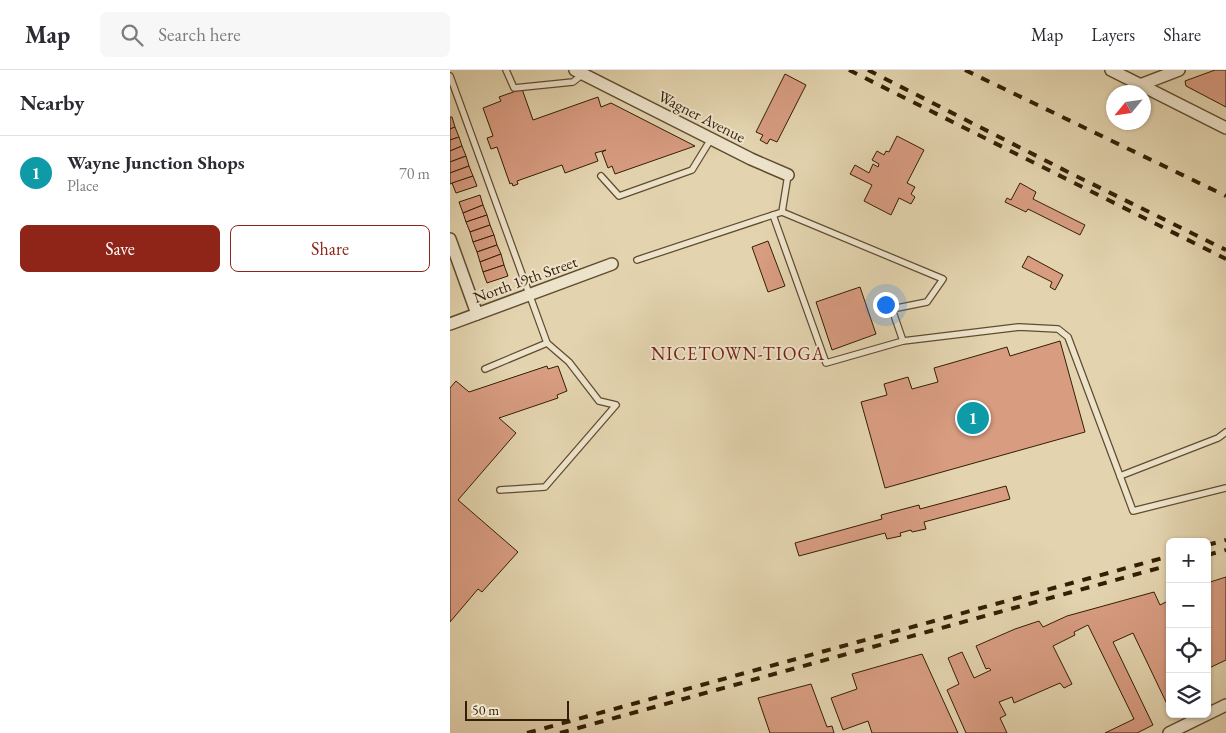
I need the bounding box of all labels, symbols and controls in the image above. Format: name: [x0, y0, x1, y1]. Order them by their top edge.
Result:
search box: [100, 12, 450, 57]
text: Map: [25, 19, 70, 50]
icon: search: [118, 21, 146, 49]
text: Search here: [158, 22, 241, 47]
text: Map: [1031, 23, 1063, 46]
text: Layers: [1091, 23, 1135, 46]
text: Share: [1163, 23, 1201, 46]
street label: Wagner Avenue: [654, 85, 749, 147]
north arrow: [1106, 85, 1151, 130]
text: Nearby: [20, 89, 84, 116]
text: Wayne Junction Shops: [67, 150, 244, 175]
text: 1: [32, 163, 40, 184]
text: 70 m: [399, 163, 430, 184]
text: Place: [67, 175, 99, 196]
button: Save: [20, 225, 220, 272]
button: Share: [230, 225, 430, 272]
street label: North 19th Street: [470, 251, 580, 308]
your location: [873, 292, 899, 318]
district label: NICETOWN-TIOGA: [651, 342, 825, 365]
pin: 1: [957, 399, 989, 437]
map controls: [1166, 538, 1211, 718]
button: +: [1166, 538, 1211, 583]
button: −: [1166, 583, 1211, 628]
button: locate: [1166, 628, 1211, 673]
button: layers: [1166, 673, 1211, 718]
scale bar: [465, 698, 569, 721]
text: 50 m: [472, 701, 499, 719]

